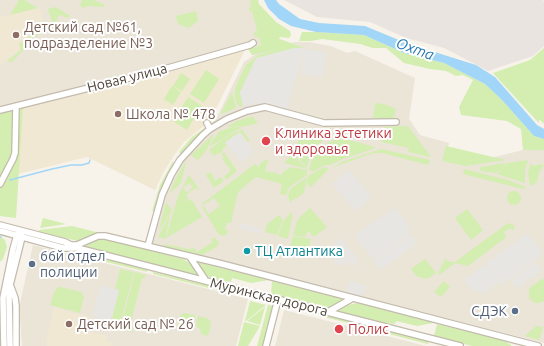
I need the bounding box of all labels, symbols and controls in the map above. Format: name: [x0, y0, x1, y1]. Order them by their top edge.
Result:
place label: Детский сад №61, подразделение №3: [24, 19, 153, 52]
marker: Детский сад №61, подразделение №3: [11, 30, 21, 40]
water label: Охта: [394, 34, 436, 64]
street label: Новая улица: [85, 60, 169, 96]
place label: Школа № 478: [126, 106, 216, 122]
marker: Школа № 478: [113, 109, 123, 119]
place label: Клиника эстетики и здоровья: [275, 125, 392, 158]
marker: Клиника эстетики и здоровья: [260, 135, 272, 147]
place label: ТЦ Атлантика: [255, 243, 343, 259]
marker: ТЦ Атлантика: [242, 246, 252, 256]
place label: 66й отдел полиции: [40, 248, 105, 280]
marker: 66й отдел полиции: [27, 259, 37, 269]
street label: Муринская дорога: [208, 274, 330, 320]
place label: СДЭК: [471, 303, 507, 319]
marker: СДЭК: [510, 306, 520, 316]
place label: Детский сад № 26: [77, 316, 194, 332]
marker: Детский сад № 26: [64, 319, 74, 329]
place label: Полис: [348, 321, 389, 337]
marker: Полис: [333, 323, 345, 335]

